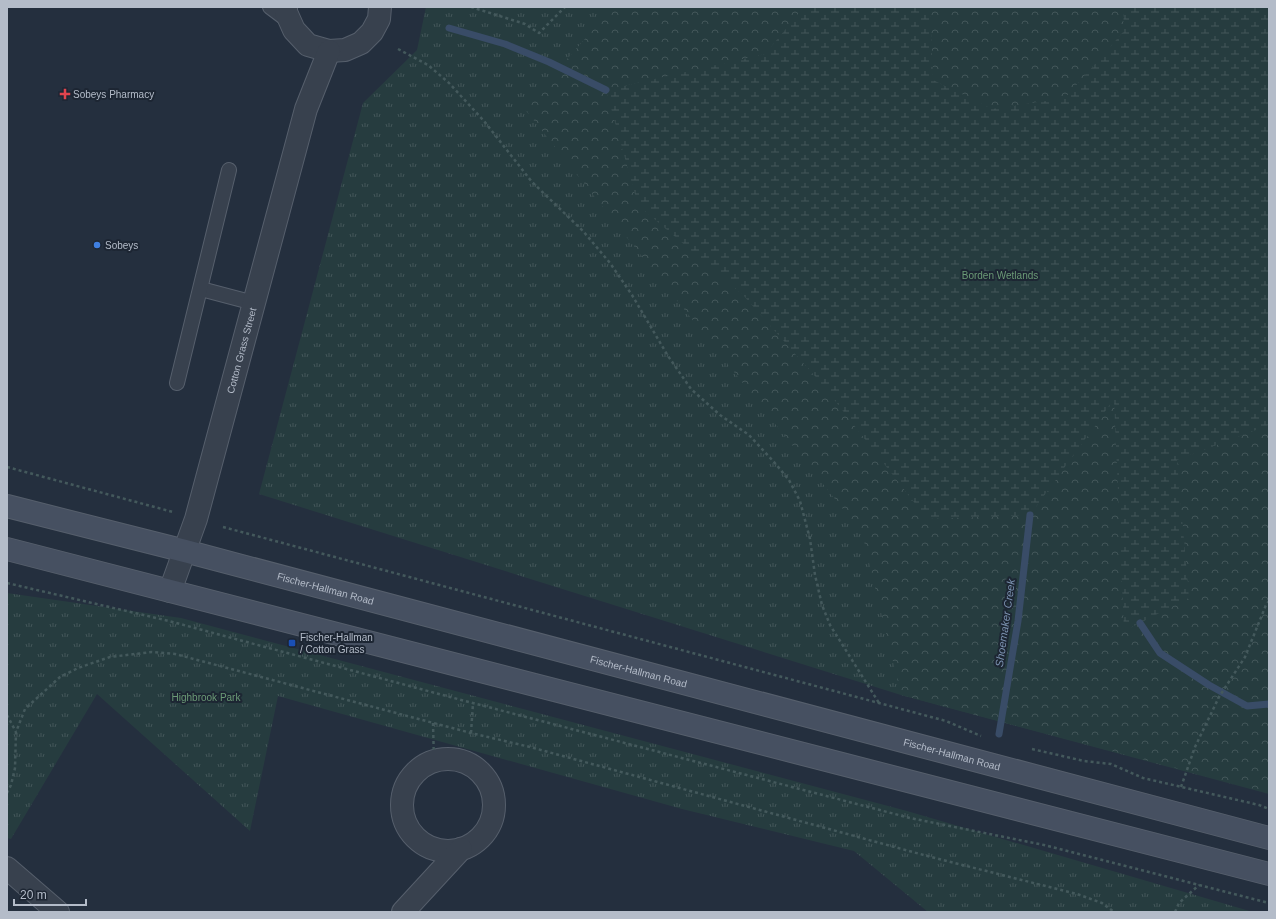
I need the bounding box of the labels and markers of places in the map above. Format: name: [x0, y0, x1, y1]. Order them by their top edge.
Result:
marker: Sobeys Pharmacy: [60, 89, 70, 99]
place label: Sobeys Pharmacy: [73, 89, 154, 100]
marker: Sobeys: [92, 240, 102, 250]
place label: Sobeys: [105, 240, 138, 251]
place label: Fischer-Hallman / Cotton Grass: [300, 632, 373, 655]
marker: Fischer-Hallman / Cotton Grass: [287, 638, 297, 648]

